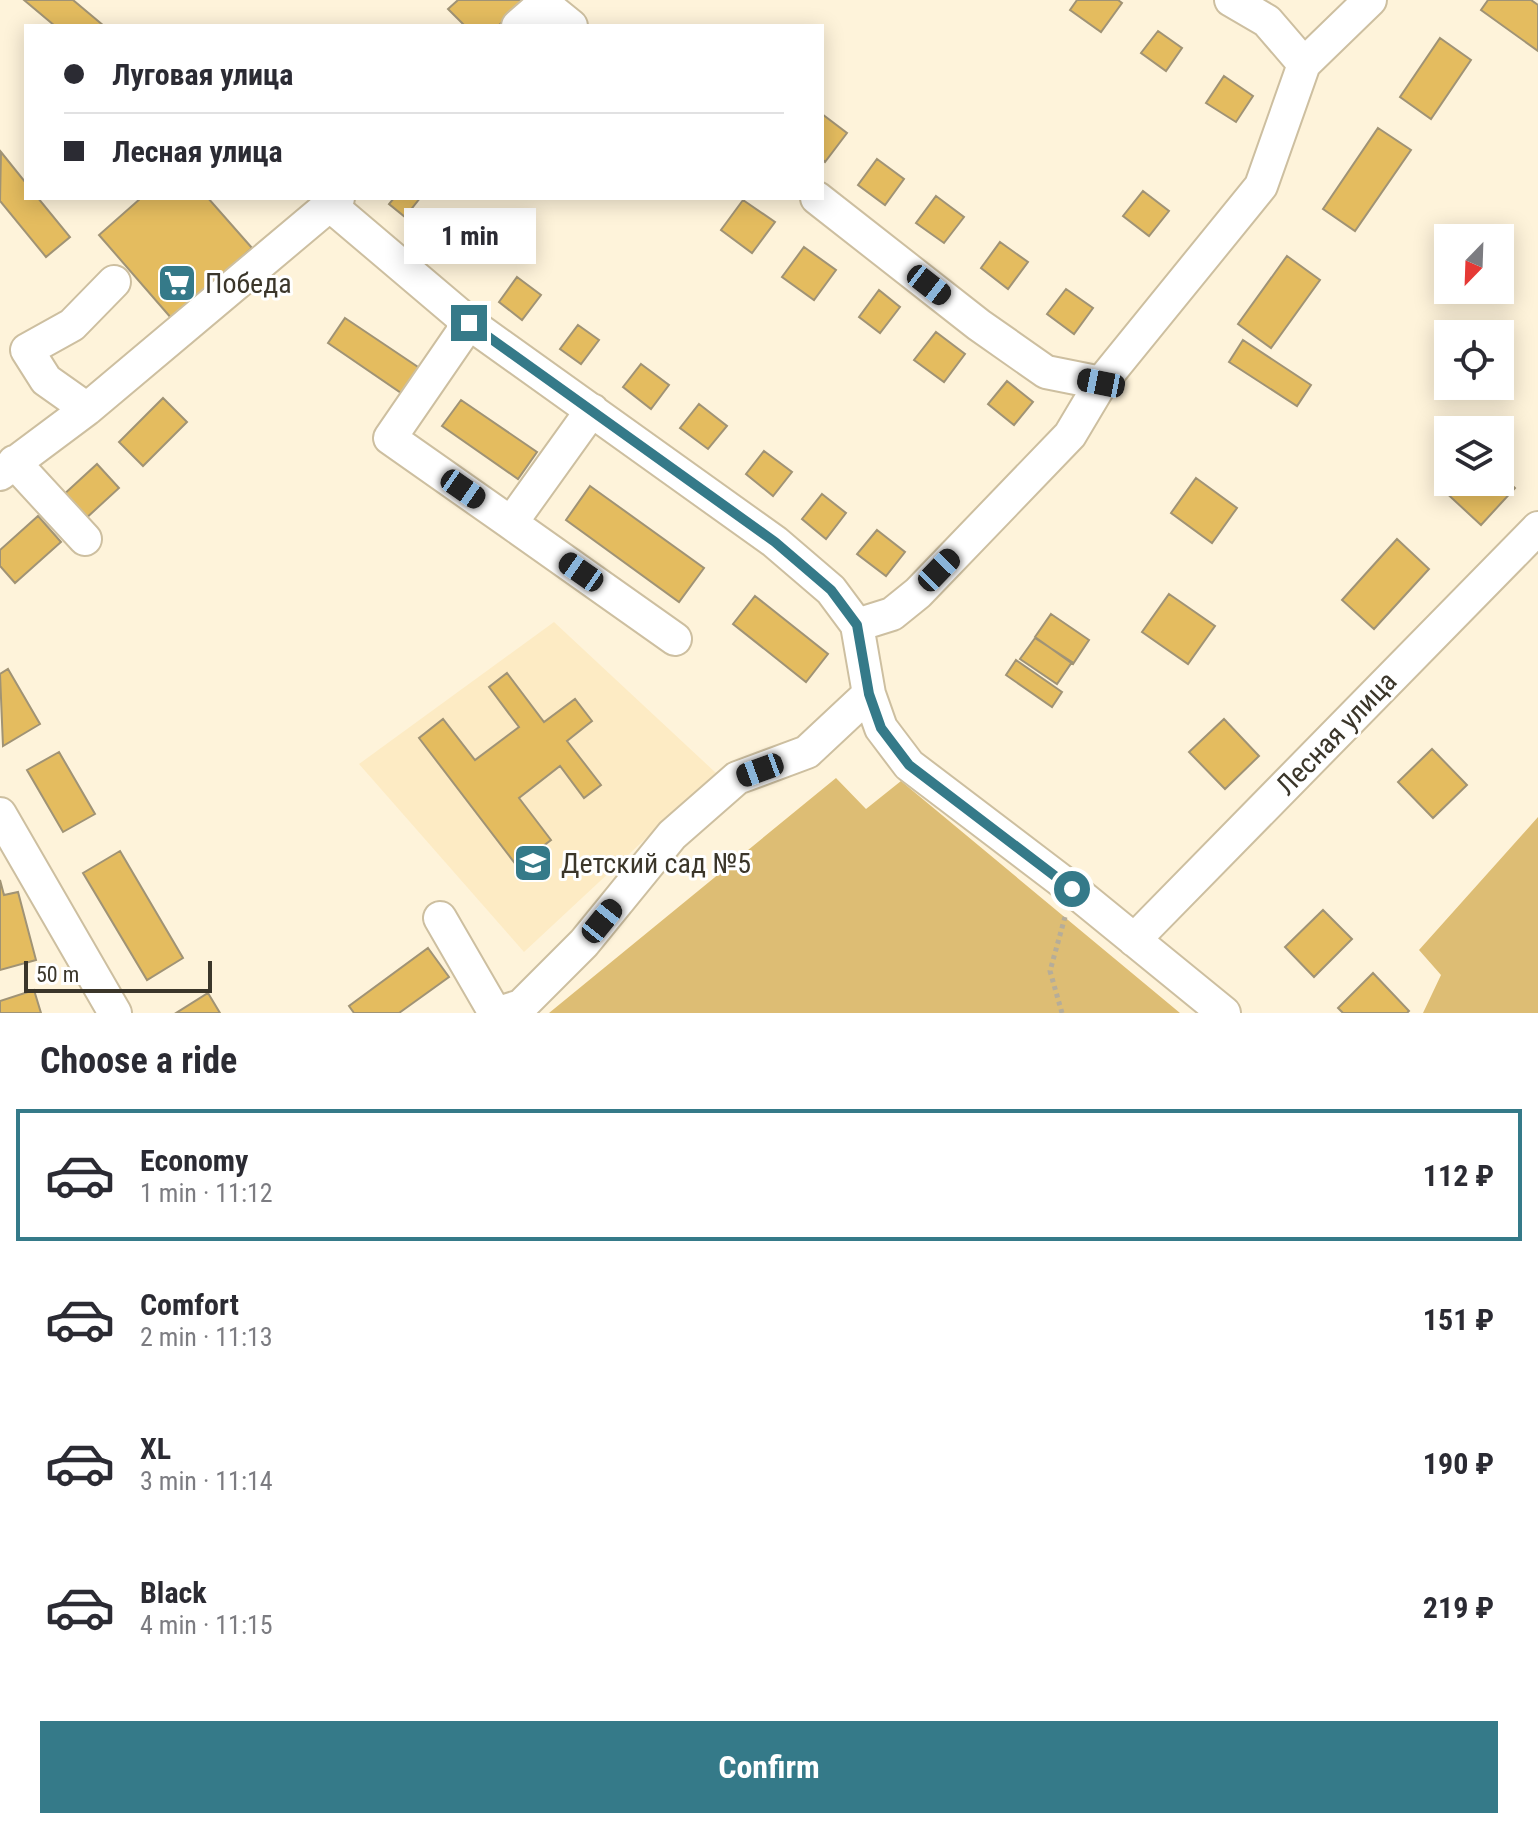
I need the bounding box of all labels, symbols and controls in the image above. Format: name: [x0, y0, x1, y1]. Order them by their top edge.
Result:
text: Луговая улица: [112, 57, 294, 92]
text: Лесная улица: [112, 134, 283, 169]
callout: 1 min: [403, 207, 535, 263]
text: 1 min: [441, 221, 499, 251]
north arrow: [1434, 224, 1514, 304]
map controls: [1434, 224, 1514, 496]
car: [903, 261, 955, 309]
supermarket icon: Победа: [156, 262, 198, 304]
place label: Победа: [205, 267, 292, 300]
route end: [451, 305, 487, 341]
button: locate: [1434, 320, 1514, 400]
car: [1075, 367, 1127, 399]
button: layers: [1434, 416, 1514, 496]
car: [436, 465, 490, 513]
car: [914, 544, 964, 596]
car: [554, 548, 608, 596]
street label: Лесная улица: [1269, 665, 1403, 802]
car: [733, 751, 787, 789]
school or university icon: Детский сад №5: [512, 842, 554, 884]
place label: Детский сад №5: [561, 847, 751, 880]
route start: [1054, 871, 1090, 907]
car: [578, 895, 626, 947]
scale bar: [24, 957, 212, 993]
text: 50 m: [36, 962, 79, 987]
text: Choose a ride: [40, 1040, 237, 1082]
icon: car: [44, 1139, 116, 1211]
text: Economy: [140, 1143, 248, 1178]
text: 112 ₽: [1423, 1158, 1494, 1193]
text: 1 min · 11:12: [140, 1178, 273, 1208]
icon: car: [44, 1283, 116, 1355]
text: Comfort: [140, 1287, 239, 1322]
text: 151 ₽: [1423, 1302, 1494, 1337]
text: 2 min · 11:13: [140, 1322, 273, 1352]
icon: car: [44, 1427, 116, 1499]
text: XL: [140, 1431, 171, 1466]
text: 190 ₽: [1423, 1446, 1494, 1481]
text: 3 min · 11:14: [140, 1466, 273, 1496]
icon: car: [44, 1571, 116, 1643]
text: Black: [140, 1575, 207, 1610]
text: 219 ₽: [1423, 1590, 1494, 1625]
text: 4 min · 11:15: [140, 1610, 273, 1640]
button: Confirm: [40, 1721, 1498, 1813]

